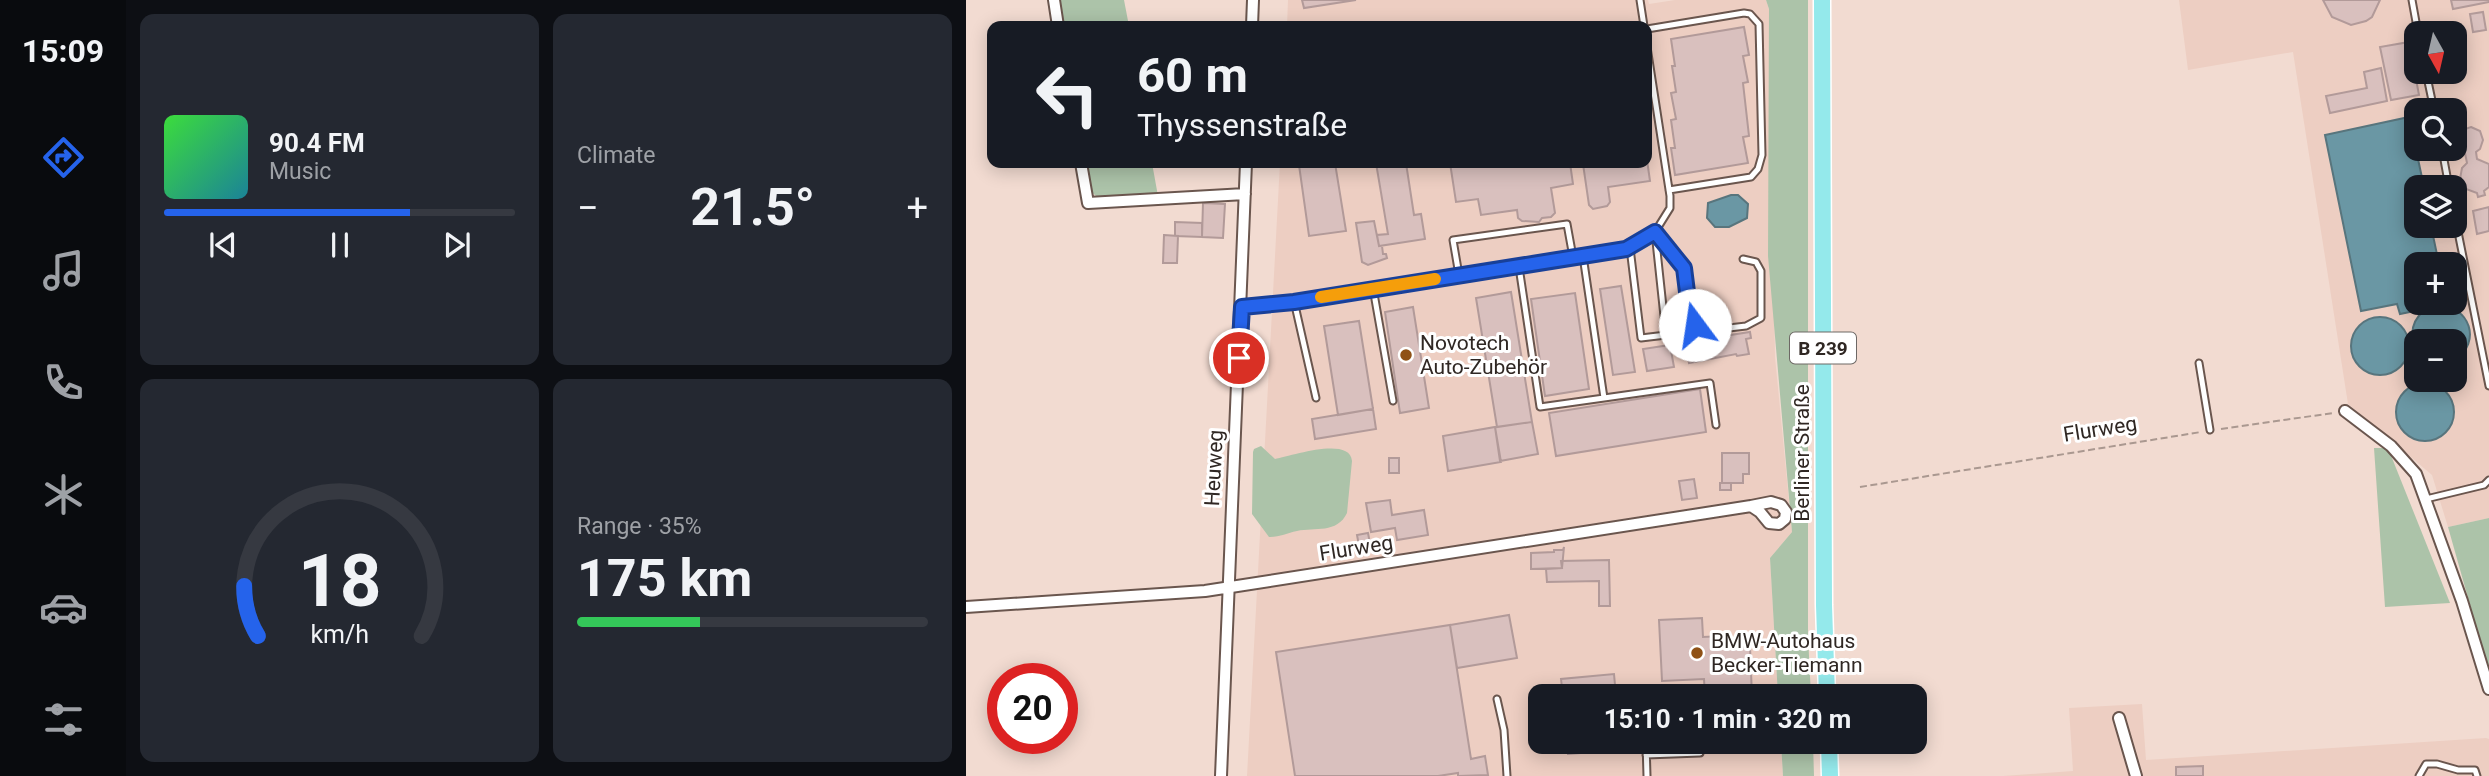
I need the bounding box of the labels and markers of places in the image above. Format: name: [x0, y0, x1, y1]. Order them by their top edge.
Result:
pin: [1209, 328, 1269, 388]
place label: Novotech Auto-Zubehör: [1420, 331, 1547, 379]
marker: Novotech Auto-Zubehör: [1398, 347, 1414, 363]
place label: BMW-Autohaus Becker-Tiemann: [1711, 629, 1863, 677]
marker: BMW-Autohaus Becker-Tiemann: [1689, 645, 1705, 661]

